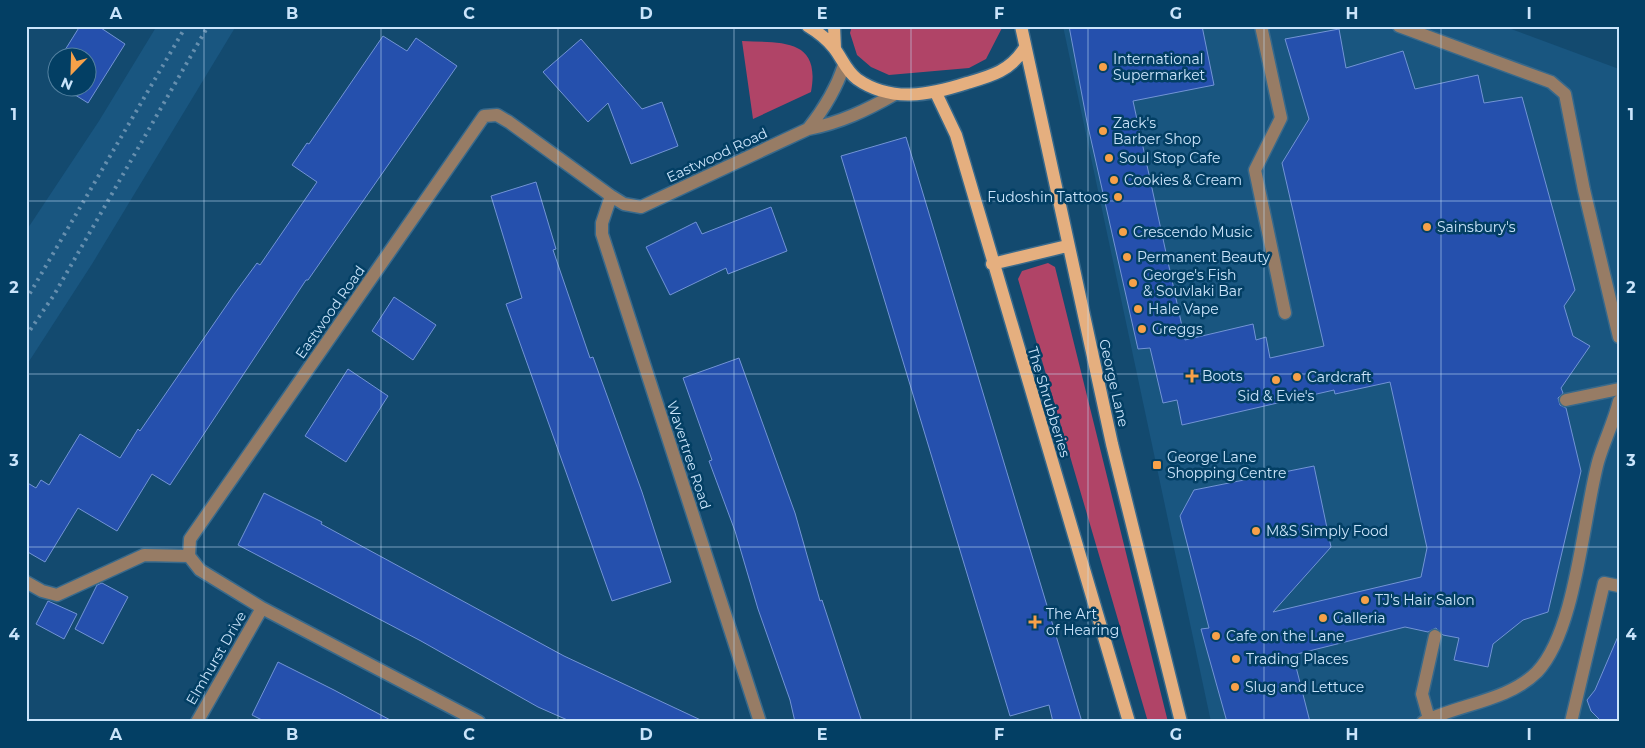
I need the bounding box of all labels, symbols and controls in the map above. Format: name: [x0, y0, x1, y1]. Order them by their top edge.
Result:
text: A: [109, 4, 123, 23]
text: B: [286, 4, 298, 23]
text: C: [463, 4, 475, 23]
text: D: [639, 4, 653, 23]
text: E: [817, 4, 827, 23]
text: F: [994, 4, 1004, 23]
text: G: [1170, 4, 1182, 23]
text: H: [1346, 4, 1358, 23]
text: I: [1526, 4, 1532, 23]
north arrow: [48, 48, 98, 98]
place label: International Supermarket: [1113, 50, 1206, 84]
marker: International Supermarket: [1097, 61, 1109, 73]
text: N: [58, 73, 76, 94]
text: 1: [11, 105, 17, 124]
text: 1: [1628, 105, 1634, 124]
place label: Zack's Barber Shop: [1113, 114, 1201, 148]
street label: Eastwood Road: [664, 124, 770, 186]
marker: Zack's Barber Shop: [1097, 125, 1109, 137]
place label: Soul Stop Cafe: [1119, 149, 1220, 167]
marker: Soul Stop Cafe: [1103, 152, 1115, 164]
place label: Cookies & Cream: [1124, 171, 1242, 189]
marker: Cookies & Cream: [1108, 174, 1120, 186]
place label: Fudoshin Tattoos: [987, 188, 1108, 206]
marker: Fudoshin Tattoos: [1112, 191, 1124, 203]
place label: Sainsbury's: [1437, 218, 1516, 236]
marker: Sainsbury's: [1421, 221, 1433, 233]
place label: Crescendo Music: [1133, 223, 1253, 241]
marker: Crescendo Music: [1117, 226, 1129, 238]
place label: Permanent Beauty: [1137, 248, 1270, 266]
marker: Permanent Beauty: [1121, 251, 1133, 263]
street label: Eastwood Road: [291, 262, 369, 362]
place label: George's Fish & Souvlaki Bar: [1143, 266, 1243, 300]
marker: George's Fish & Souvlaki Bar: [1127, 277, 1139, 289]
text: 2: [9, 278, 19, 297]
text: 2: [1626, 278, 1636, 297]
place label: Hale Vape: [1148, 300, 1219, 318]
marker: Hale Vape: [1132, 303, 1144, 315]
place label: Greggs: [1152, 320, 1203, 338]
marker: Greggs: [1136, 323, 1148, 335]
street label: George Lane: [1095, 337, 1133, 429]
street label: The Shrubberies: [1024, 345, 1074, 460]
place label: Boots: [1202, 367, 1243, 385]
place label: Cardcraft: [1307, 368, 1372, 386]
marker: Boots: [1186, 370, 1198, 382]
marker: Cardcraft: [1291, 371, 1303, 383]
marker: Sid & Evie's: [1270, 374, 1282, 386]
place label: Sid & Evie's: [1238, 387, 1315, 405]
street label: Wavertree Road: [663, 399, 715, 511]
place label: George Lane Shopping Centre: [1167, 448, 1286, 482]
text: 3: [8, 451, 19, 470]
text: 3: [1625, 451, 1636, 470]
marker: George Lane Shopping Centre: [1151, 459, 1163, 471]
place label: M&S Simply Food: [1266, 522, 1388, 540]
marker: M&S Simply Food: [1250, 525, 1262, 537]
place label: TJ's Hair Salon: [1375, 591, 1475, 609]
marker: TJ's Hair Salon: [1359, 594, 1371, 606]
place label: The Art of Hearing: [1046, 605, 1119, 639]
street label: Elmhurst Drive: [182, 608, 250, 708]
place label: Galleria: [1333, 609, 1386, 627]
marker: Galleria: [1317, 612, 1329, 624]
marker: The Art of Hearing: [1028, 615, 1042, 629]
text: 4: [8, 625, 20, 644]
text: 4: [1625, 625, 1637, 644]
place label: Cafe on the Lane: [1226, 627, 1344, 645]
marker: Cafe on the Lane: [1210, 630, 1222, 642]
place label: Trading Places: [1246, 650, 1348, 668]
marker: Trading Places: [1230, 653, 1242, 665]
place label: Slug and Lettuce: [1245, 678, 1364, 696]
marker: Slug and Lettuce: [1229, 681, 1241, 693]
text: A: [109, 725, 123, 744]
text: B: [286, 725, 298, 744]
text: C: [463, 725, 475, 744]
text: D: [639, 725, 653, 744]
text: E: [817, 725, 827, 744]
text: F: [994, 725, 1004, 744]
text: G: [1170, 725, 1182, 744]
text: H: [1346, 725, 1358, 744]
text: I: [1526, 725, 1532, 744]

